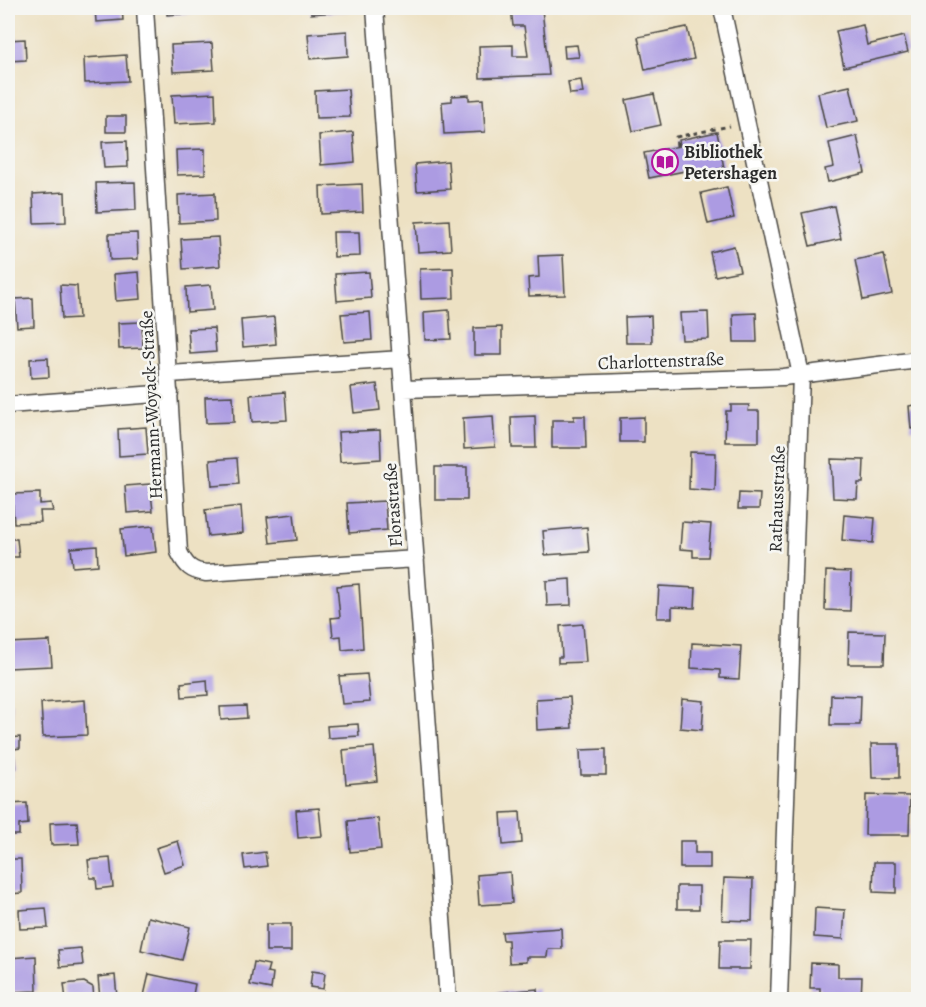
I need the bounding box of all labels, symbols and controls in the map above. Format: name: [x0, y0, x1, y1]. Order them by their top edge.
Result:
place label: Bibliothek Petershagen: [684, 140, 777, 185]
library icon: Bibliothek Petershagen: [650, 147, 680, 177]
street label: Hermann-Woyack-Straße: [134, 310, 168, 500]
street label: Charlottenstraße: [597, 347, 725, 375]
street label: Rathausstraße: [763, 445, 791, 553]
street label: Florastraße: [378, 462, 408, 548]

